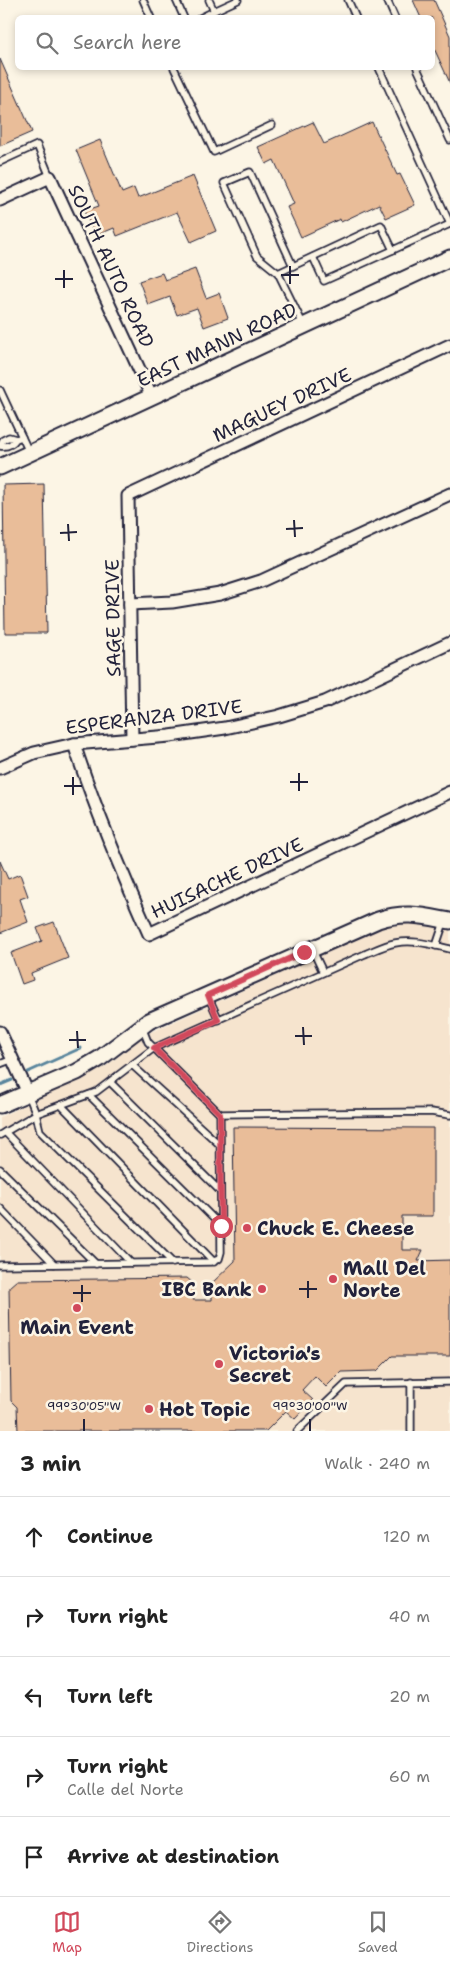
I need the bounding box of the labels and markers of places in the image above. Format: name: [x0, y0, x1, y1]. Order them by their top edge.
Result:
place label: Chuck E. Cheese: [257, 1216, 414, 1241]
marker: Chuck E. Cheese: [241, 1222, 253, 1234]
place label: Mall Del Norte: [343, 1256, 426, 1303]
marker: Mall Del Norte: [327, 1273, 339, 1285]
place label: IBC Bank: [162, 1277, 252, 1302]
marker: IBC Bank: [256, 1283, 268, 1295]
marker: Main Event: [71, 1302, 83, 1314]
place label: Main Event: [20, 1315, 134, 1340]
place label: Victoria's Secret: [229, 1341, 320, 1388]
marker: Victoria's Secret: [213, 1358, 225, 1370]
place label: Hot Topic: [159, 1397, 250, 1422]
marker: Hot Topic: [143, 1403, 155, 1415]

